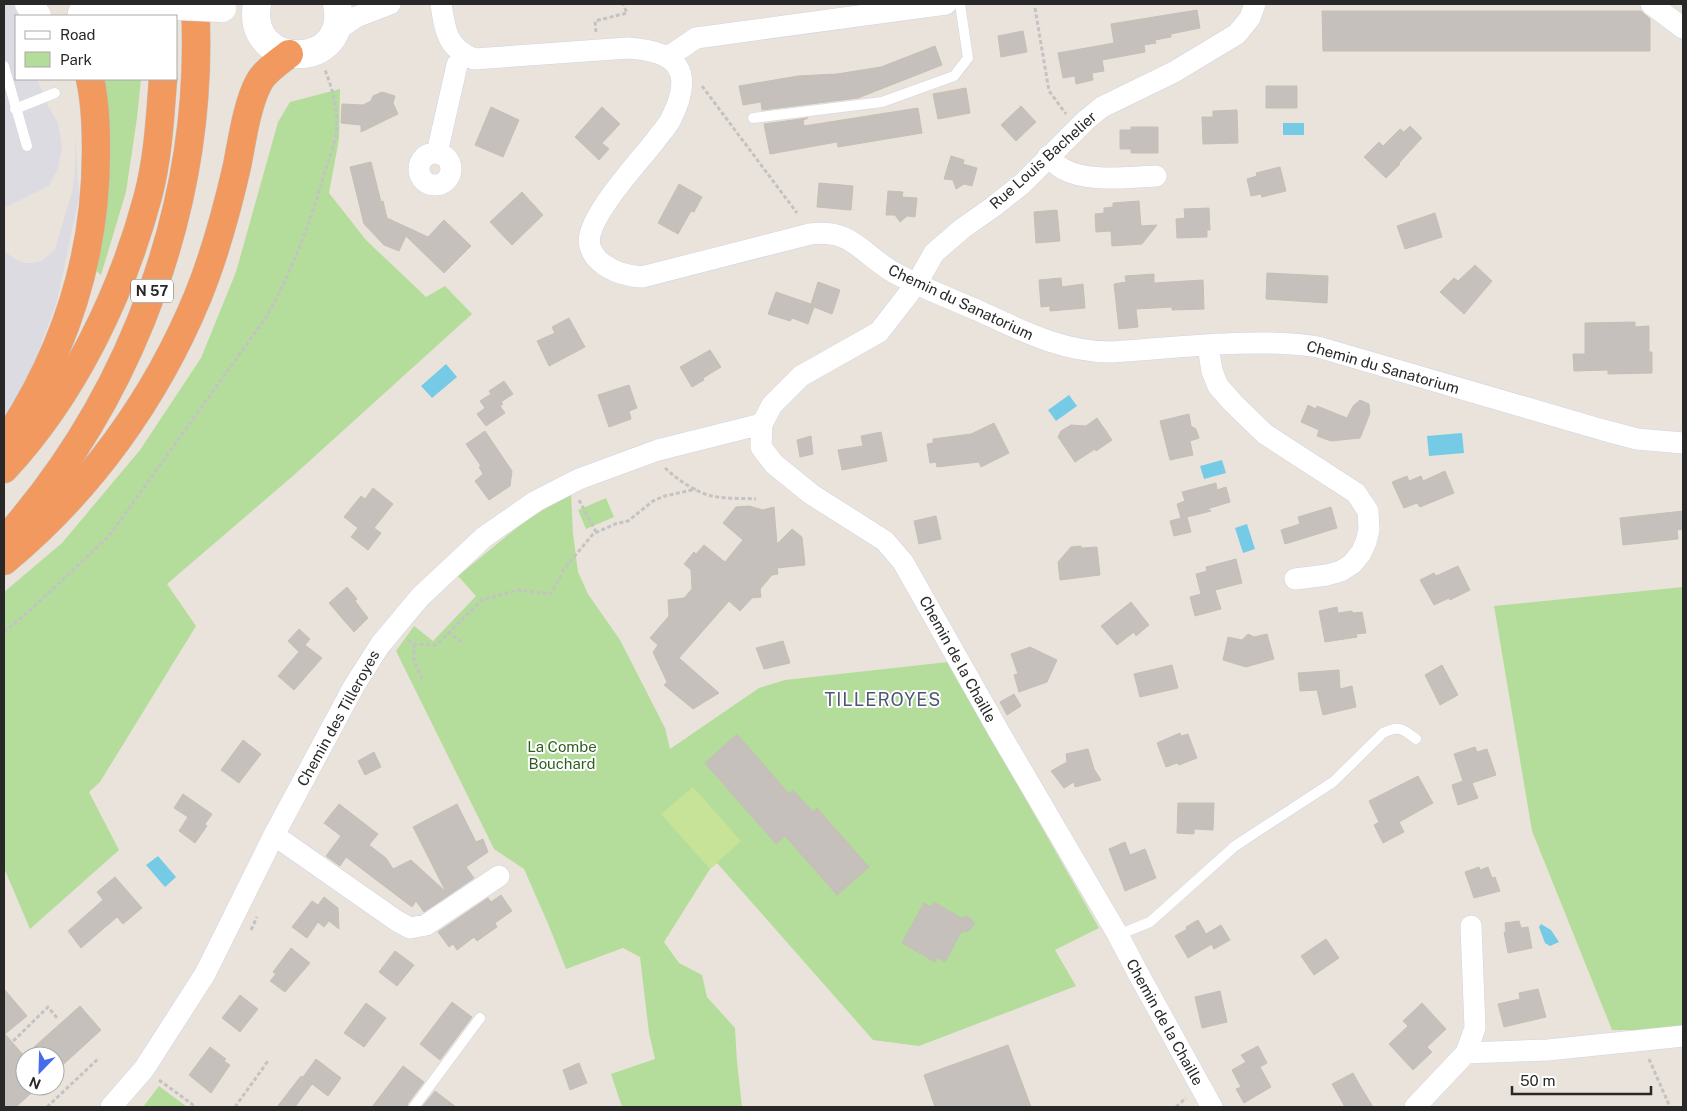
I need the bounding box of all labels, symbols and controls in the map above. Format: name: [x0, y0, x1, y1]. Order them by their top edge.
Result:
legend: [15, 15, 178, 80]
text: Road: [60, 26, 96, 43]
text: Park: [60, 51, 92, 68]
street label: Rue Louis Bachelier: [986, 108, 1100, 212]
street label: Chemin du Sanatorium: [886, 261, 1036, 343]
road number: N 57: [131, 280, 173, 302]
street label: Chemin du Sanatorium: [1305, 337, 1461, 397]
street label: Chemin de la Chaille: [916, 593, 1000, 725]
street label: Chemin des Tilleroyes: [294, 647, 382, 789]
district label: TILLEROYES: [825, 689, 941, 710]
park label: La Combe Bouchard: [527, 738, 597, 772]
street label: Chemin de la Chaille: [1123, 956, 1207, 1088]
north arrow: [15, 1046, 65, 1096]
scale bar: [1512, 1064, 1651, 1096]
text: 50 m: [1520, 1072, 1555, 1089]
text: N: [27, 1073, 43, 1092]

